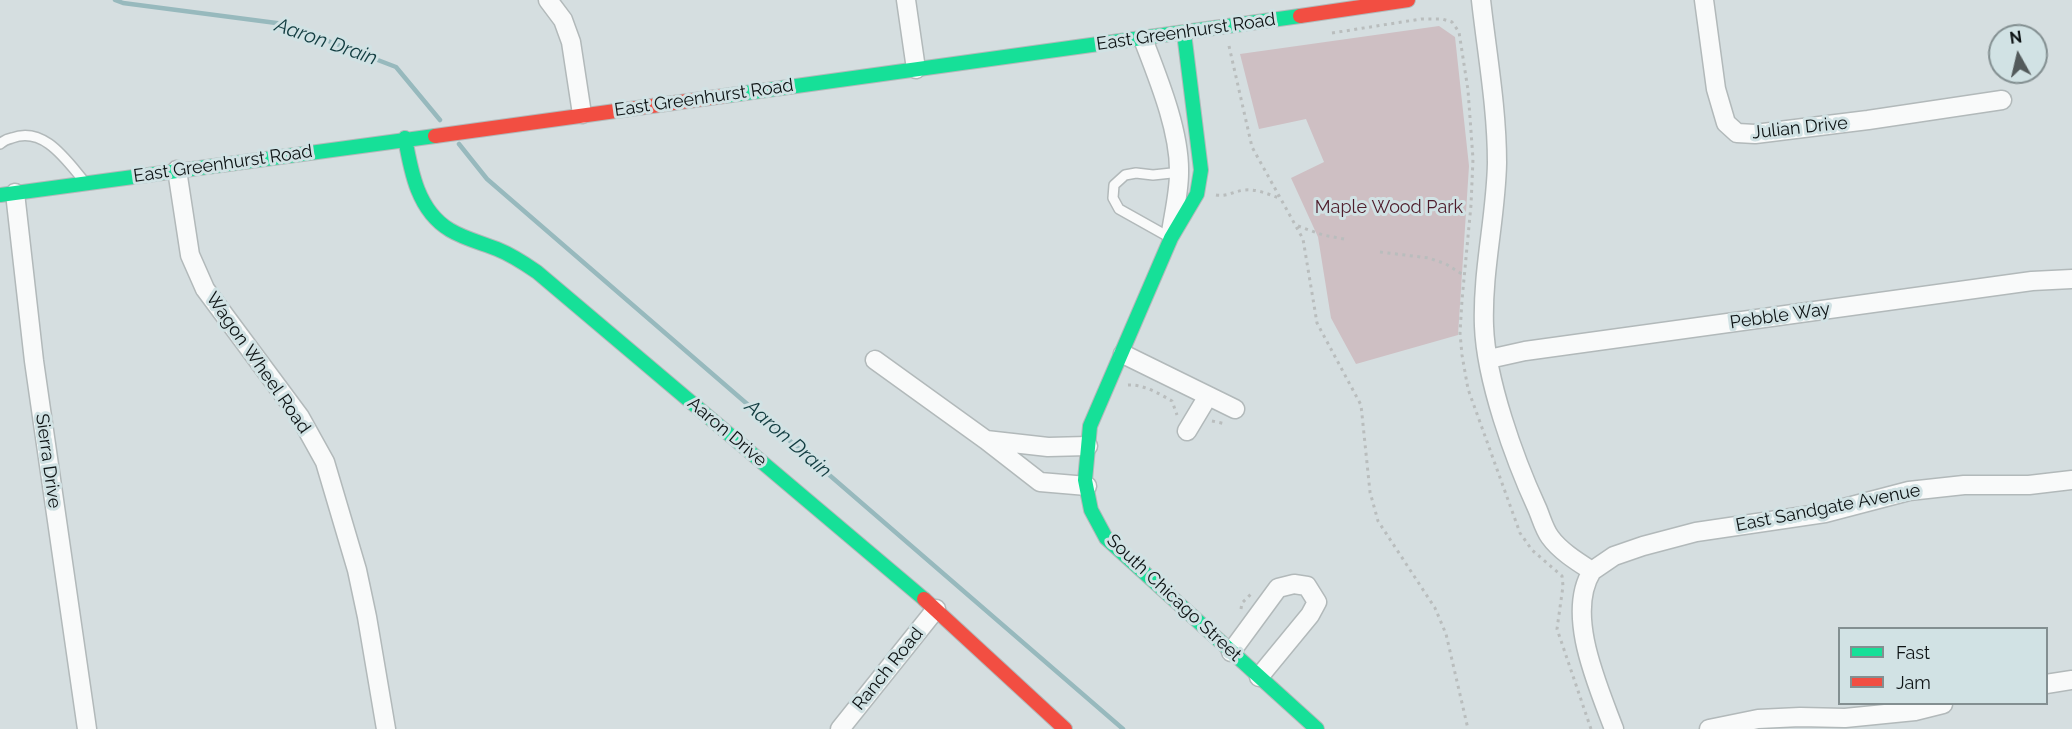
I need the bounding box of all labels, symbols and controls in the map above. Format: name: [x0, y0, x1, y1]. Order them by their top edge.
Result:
street label: East Greenhurst Road: [1095, 9, 1277, 55]
water label: Aaron Drain: [272, 13, 380, 71]
north arrow: [1988, 24, 2048, 84]
text: N: [2008, 27, 2023, 48]
street label: East Greenhurst Road: [613, 75, 795, 121]
street label: Julian Drive: [1751, 112, 1849, 144]
street label: East Greenhurst Road: [132, 141, 314, 187]
park label: Maple Wood Park: [1315, 197, 1463, 219]
street label: Wagon Wheel Road: [201, 288, 315, 438]
street label: Pebble Way: [1728, 298, 1832, 334]
street label: Aaron Drive: [683, 393, 771, 471]
water label: Aaron Drain: [740, 395, 836, 483]
street label: Sierra Drive: [31, 412, 65, 510]
street label: East Sandgate Avenue: [1734, 480, 1922, 536]
street label: South Chicago Street: [1102, 530, 1246, 666]
street label: Ranch Road: [848, 623, 928, 715]
legend: [1838, 627, 2048, 705]
text: Fast: [1896, 642, 1930, 663]
text: Jam: [1896, 672, 1931, 693]

